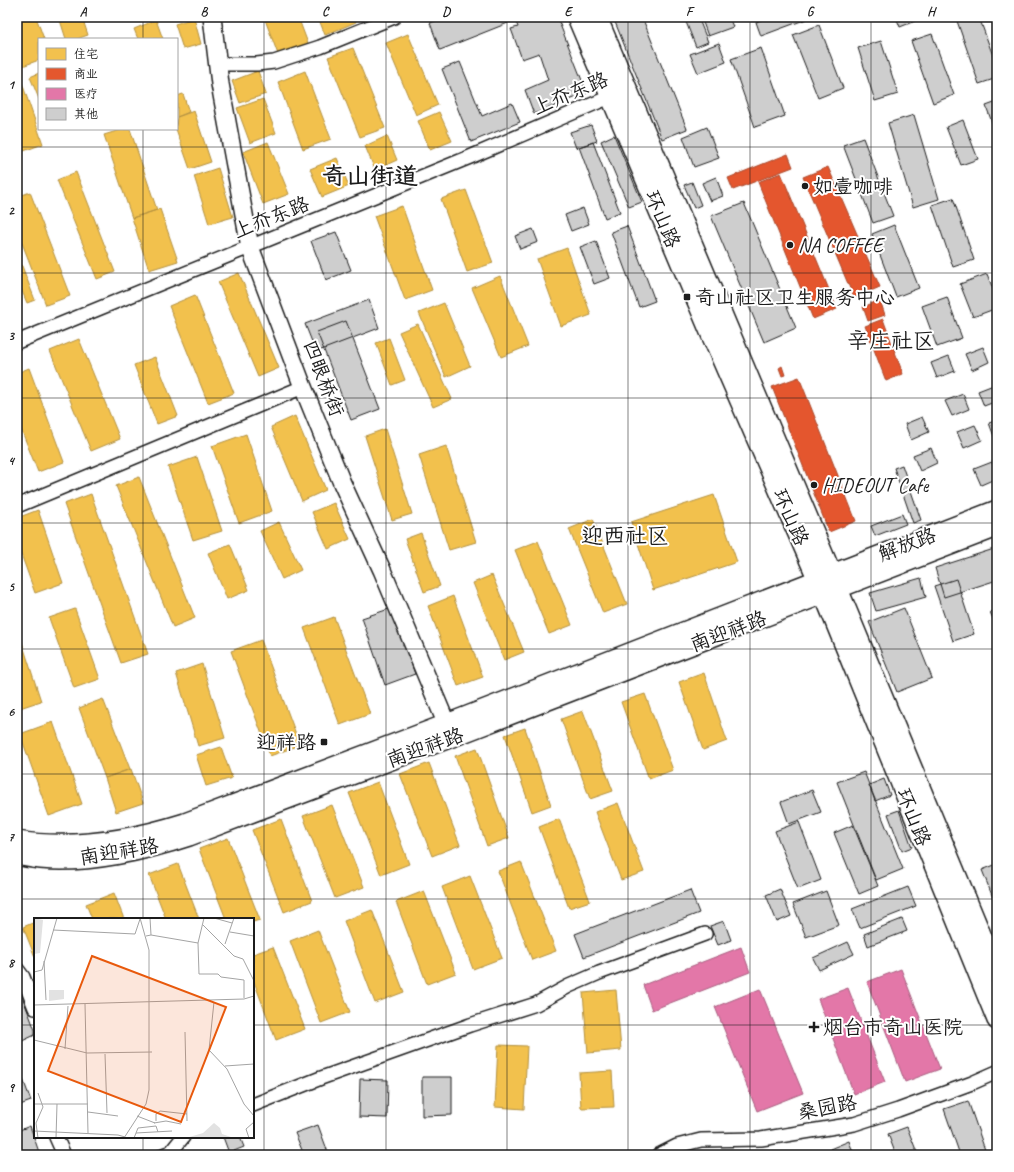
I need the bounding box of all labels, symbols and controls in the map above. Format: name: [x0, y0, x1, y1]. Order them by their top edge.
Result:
text: A: [80, 4, 88, 20]
text: B: [201, 4, 209, 20]
text: C: [322, 4, 330, 20]
text: D: [442, 4, 451, 20]
text: E: [565, 4, 574, 20]
text: F: [686, 4, 695, 20]
text: G: [807, 4, 815, 20]
text: H: [927, 4, 937, 20]
legend: [38, 38, 178, 130]
text: 住宅: [74, 46, 98, 62]
text: 商业: [74, 66, 98, 82]
street label: 上夼东路: [528, 66, 613, 121]
text: 1: [8, 77, 16, 93]
text: 医疗: [74, 86, 98, 102]
text: 其他: [74, 106, 98, 122]
district label: 奇山街道: [322, 161, 418, 191]
place label: 如壹咖啡: [813, 174, 893, 199]
marker: 如壹咖啡: [800, 181, 810, 191]
street label: 环山路: [639, 187, 686, 253]
street label: 上夼东路: [229, 191, 314, 244]
text: 2: [8, 203, 15, 219]
place label: NA COFFEE: [798, 233, 885, 258]
marker: NA COFFEE: [785, 240, 795, 250]
place label: 奇山社区卫生服务中心: [695, 285, 895, 310]
marker: 奇山社区卫生服务中心: [682, 292, 692, 302]
district label: 辛庄社区: [847, 327, 935, 355]
text: 3: [8, 328, 15, 344]
street label: 四眼桥街: [298, 336, 350, 420]
text: 4: [8, 453, 16, 469]
place label: HIDEOUT Cafe: [822, 473, 930, 498]
marker: HIDEOUT Cafe: [809, 480, 819, 490]
street label: 环山路: [767, 485, 815, 551]
district label: 迎西社区: [581, 522, 669, 550]
street label: 解放路: [875, 522, 941, 567]
text: 5: [8, 579, 15, 595]
street label: 南迎祥路: [686, 605, 771, 657]
text: 6: [8, 704, 15, 720]
street label: 南迎祥路: [383, 722, 468, 773]
place label: 迎祥路: [256, 730, 317, 755]
marker: 迎祥路: [319, 737, 329, 747]
street label: 环山路: [891, 785, 937, 851]
text: 7: [8, 829, 15, 845]
street label: 南迎祥路: [78, 833, 162, 870]
inset map: [34, 918, 254, 1138]
text: 8: [8, 955, 16, 971]
place label: 烟台市奇山医院: [823, 1015, 963, 1040]
marker: 烟台市奇山医院: [808, 1021, 820, 1033]
text: 9: [8, 1080, 15, 1096]
street label: 桑园路: [795, 1089, 860, 1125]

